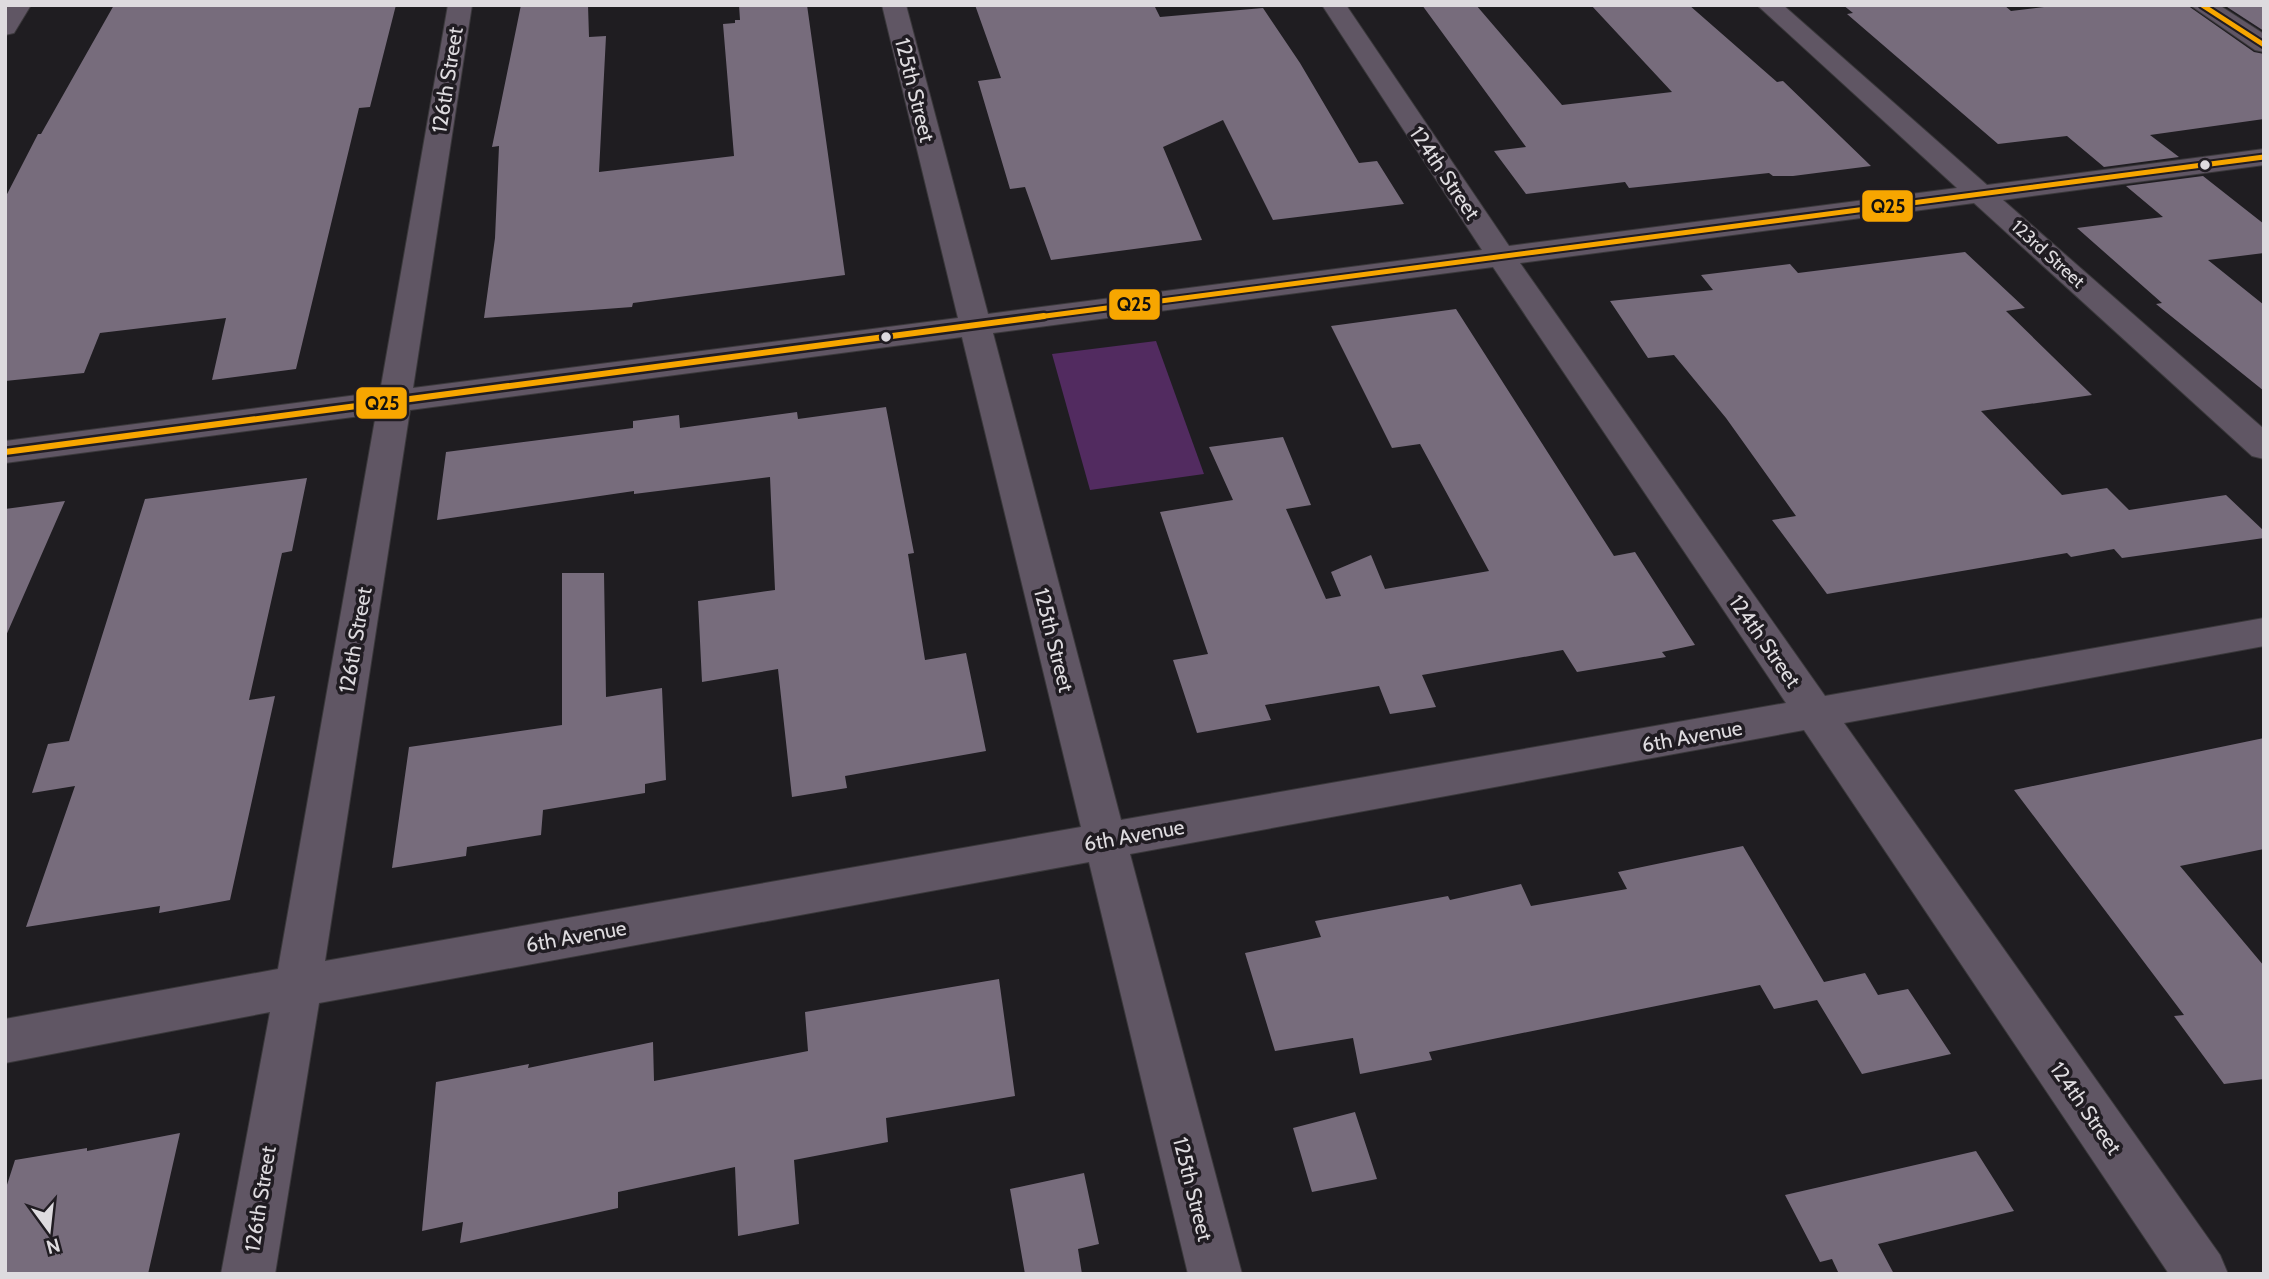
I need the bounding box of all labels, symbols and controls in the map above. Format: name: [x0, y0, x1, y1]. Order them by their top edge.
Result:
street label: 126th Street: [426, 25, 468, 135]
street label: 125th Street: [890, 35, 940, 145]
street label: 124th Street: [1405, 122, 1485, 224]
unlabelled marker: [2198, 158, 2212, 172]
line badge: Q25: [1861, 189, 1914, 223]
text: Q25: [1871, 195, 1905, 218]
street label: 123rd Street: [2007, 215, 2089, 293]
line badge: Q25: [1108, 288, 1161, 321]
text: Q25: [1117, 293, 1151, 316]
unlabelled marker: [879, 330, 893, 344]
line badge: Q25: [355, 386, 408, 420]
text: Q25: [365, 392, 399, 415]
street label: 126th Street: [333, 585, 377, 695]
street label: 125th Street: [1029, 585, 1079, 695]
street label: 124th Street: [1724, 590, 1806, 692]
street label: 6th Avenue: [1640, 715, 1744, 757]
street label: 6th Avenue: [1082, 814, 1186, 856]
street label: 6th Avenue: [524, 915, 628, 957]
street label: 124th Street: [2045, 1057, 2127, 1159]
street label: 125th Street: [1168, 1134, 1218, 1244]
street label: 126th Street: [239, 1144, 281, 1254]
north arrow: [14, 1195, 84, 1265]
text: N: [44, 1233, 63, 1259]

